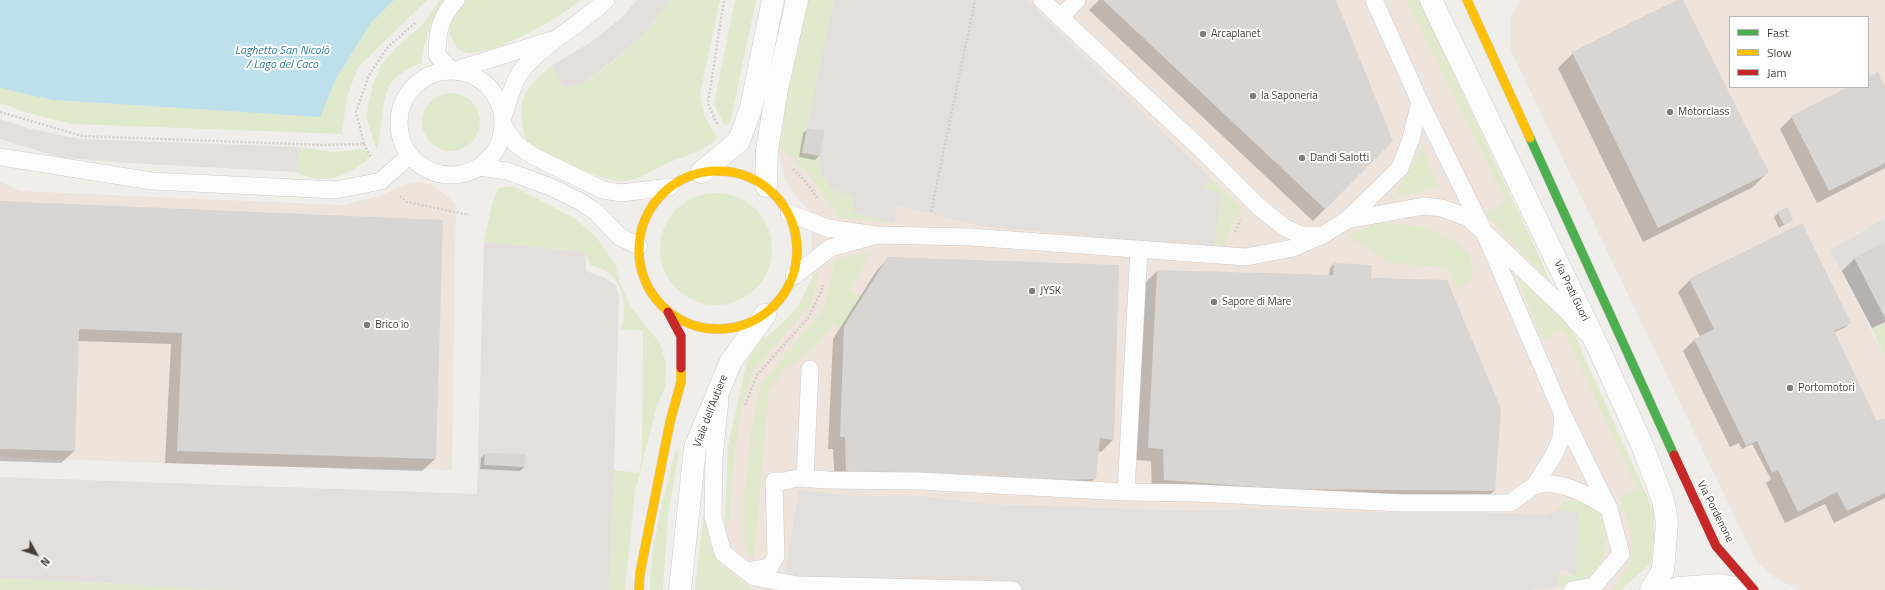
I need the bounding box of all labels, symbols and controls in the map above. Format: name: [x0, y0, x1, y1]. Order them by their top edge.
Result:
legend: [1729, 16, 1869, 88]
text: Fast: [1767, 23, 1789, 42]
place label: Arcaplanet: [1211, 27, 1261, 41]
marker: Arcaplanet: [1198, 29, 1208, 39]
text: Slow: [1767, 43, 1792, 62]
water label: Laghetto San Nicolò / Lago del Caco: [235, 44, 329, 72]
text: Jam: [1767, 63, 1787, 82]
place label: la Saponeria: [1261, 89, 1318, 103]
marker: la Saponeria: [1248, 91, 1258, 101]
place label: Motorclass: [1678, 105, 1729, 119]
marker: Motorclass: [1665, 107, 1675, 117]
place label: Dandi Salotti: [1310, 151, 1369, 165]
marker: Dandi Salotti: [1297, 153, 1307, 163]
street label: Via Prati Guori: [1551, 258, 1591, 324]
place label: JYSK: [1040, 284, 1061, 298]
marker: JYSK: [1027, 286, 1037, 296]
place label: Sapore di Mare: [1222, 295, 1291, 309]
marker: Sapore di Mare: [1209, 297, 1219, 307]
place label: Brico io: [375, 318, 409, 332]
marker: Brico io: [362, 320, 372, 330]
street label: Viale dell'Autiere: [691, 373, 731, 449]
place label: Portomotori: [1798, 381, 1855, 395]
marker: Portomotori: [1785, 383, 1795, 393]
street label: Via Pordenone: [1694, 479, 1736, 545]
north arrow: [16, 534, 56, 574]
text: N: [37, 554, 54, 570]

